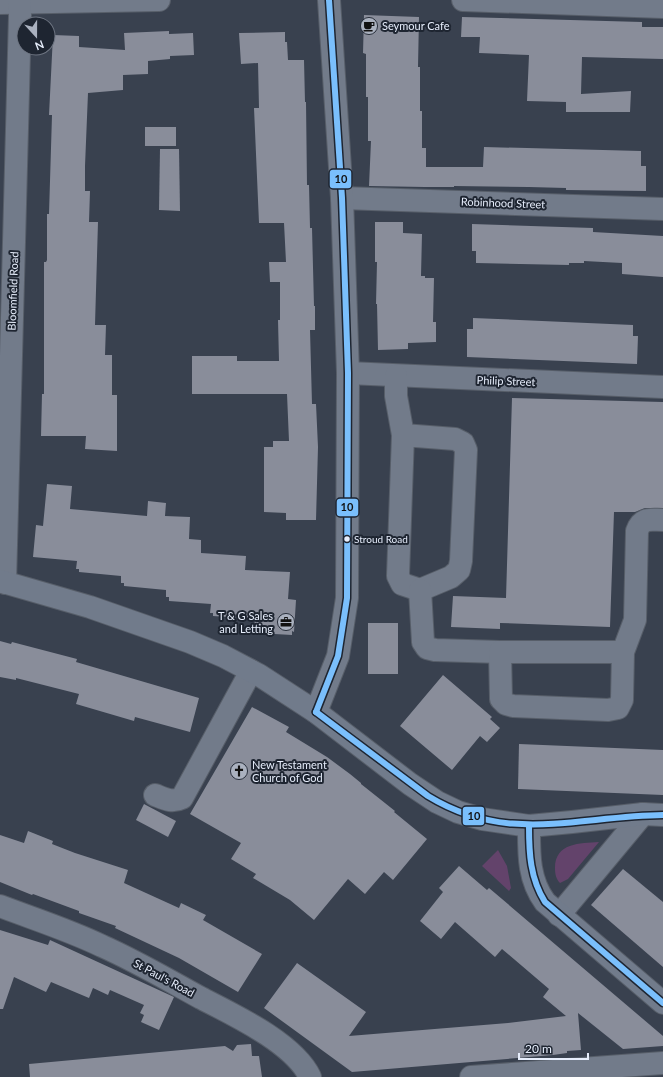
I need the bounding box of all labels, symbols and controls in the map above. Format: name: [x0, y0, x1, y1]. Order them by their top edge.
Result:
north arrow: [16, 16, 56, 56]
cafe icon: Seymour Cafe: [359, 16, 379, 36]
place label: Seymour Cafe: [382, 19, 450, 32]
text: N: [33, 38, 46, 53]
line badge: 10: [329, 169, 352, 189]
text: 10: [335, 172, 348, 185]
street label: Robinhood Street: [461, 195, 545, 210]
street label: Bloomfield Road: [5, 251, 20, 331]
street label: Philip Street: [477, 373, 536, 388]
line badge: 10: [336, 498, 359, 517]
text: 10: [341, 500, 354, 513]
place label: Stroud Road: [354, 533, 408, 545]
marker: Stroud Road: [342, 534, 352, 544]
place label: T & G Sales and Letting: [218, 609, 273, 635]
office icon: T & G Sales and Letting: [276, 612, 296, 632]
place label: New Testament Church of God: [252, 758, 327, 784]
church icon: New Testament Church of God: [229, 761, 249, 781]
line badge: 10: [462, 806, 485, 826]
text: 10: [468, 809, 481, 822]
street label: St Paul's Road: [132, 956, 197, 999]
scale bar: [519, 1035, 588, 1061]
text: 20 m: [525, 1041, 552, 1056]

